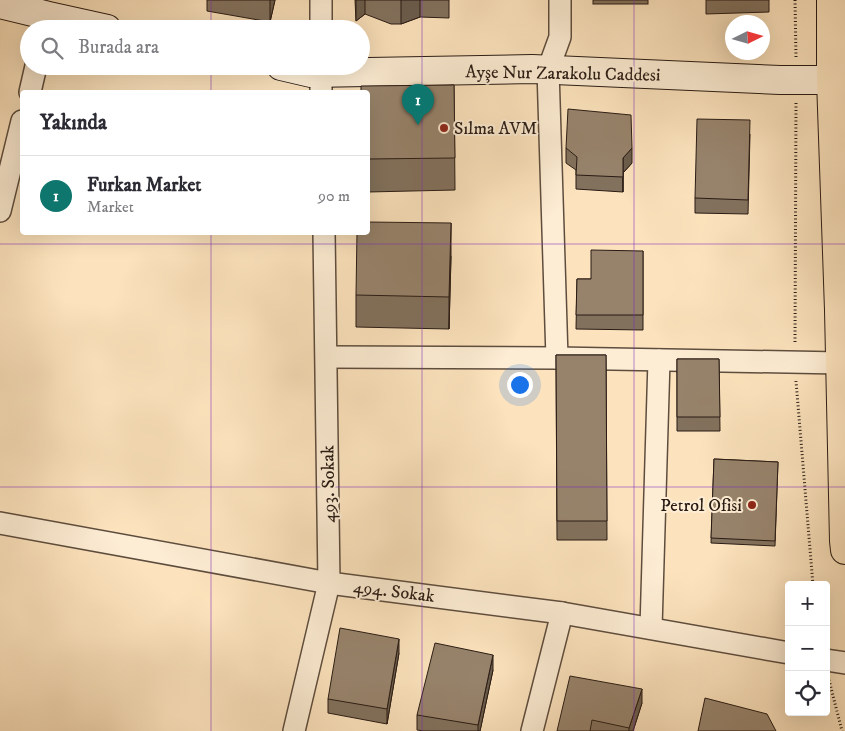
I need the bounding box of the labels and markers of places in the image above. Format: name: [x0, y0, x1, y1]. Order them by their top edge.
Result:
pin: 1: [402, 84, 434, 125]
place label: Sılma AVM: [454, 118, 537, 140]
marker: Sılma AVM: [438, 122, 450, 134]
place label: Petrol Ofisi: [660, 495, 742, 517]
marker: Petrol Ofisi: [746, 499, 758, 511]

